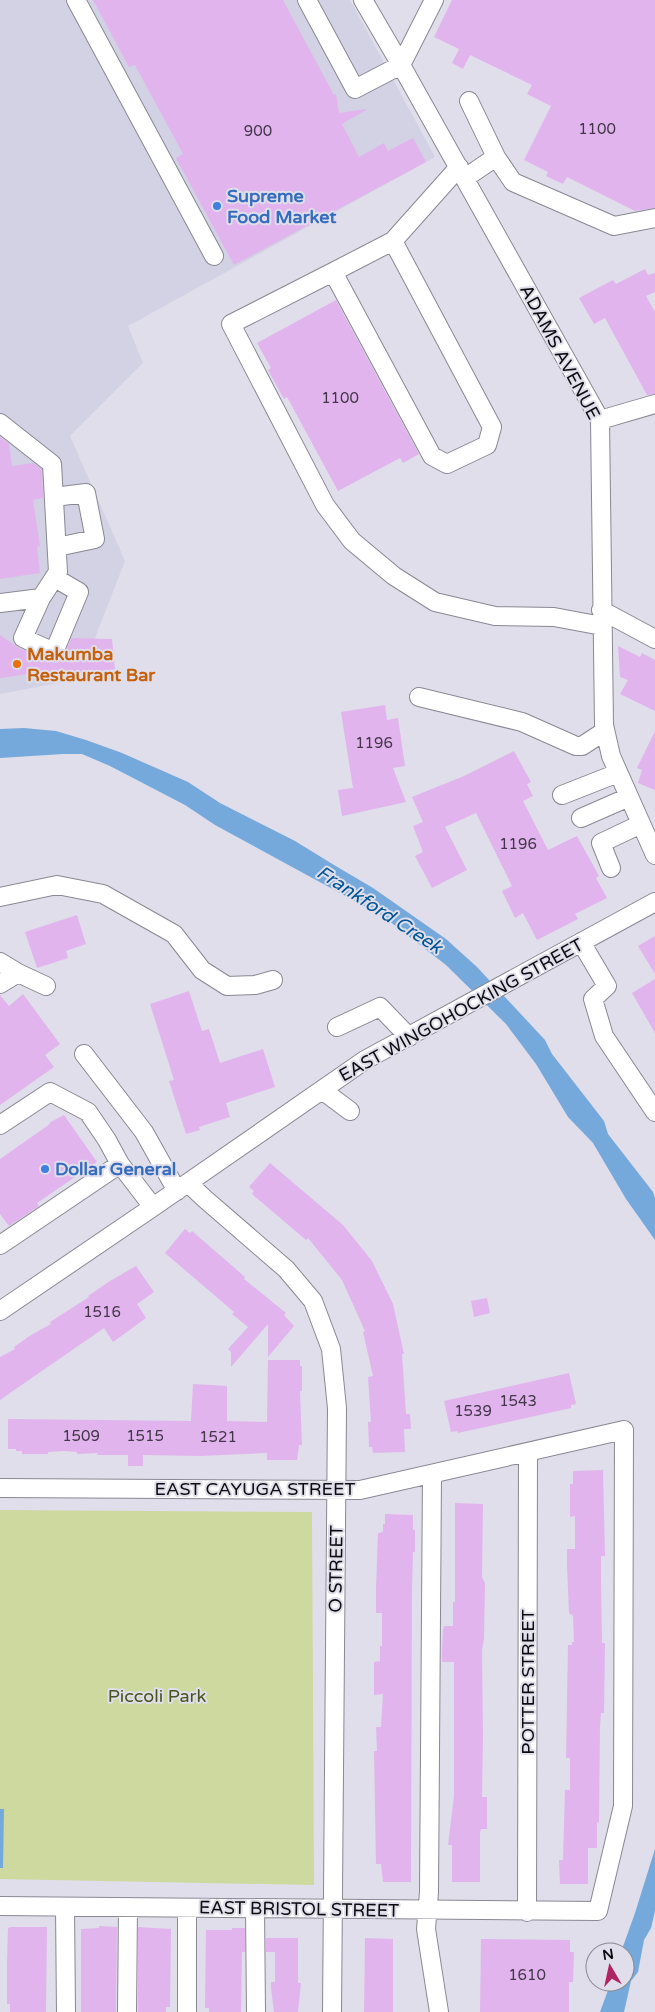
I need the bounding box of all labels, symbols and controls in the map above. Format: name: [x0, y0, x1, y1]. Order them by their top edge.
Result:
house number: 1100: [578, 120, 616, 138]
house number: 900: [244, 122, 272, 140]
place label: Supreme Food Market: [227, 185, 336, 228]
marker: Supreme Food Market: [211, 200, 223, 212]
street label: ADAMS AVENUE: [515, 281, 605, 423]
house number: 1100: [321, 389, 359, 407]
place label: Makumba Restaurant Bar: [27, 643, 156, 686]
marker: Makumba Restaurant Bar: [11, 658, 23, 670]
house number: 1196: [355, 734, 393, 752]
house number: 1196: [499, 835, 537, 853]
water label: Frankford Creek: [313, 861, 448, 959]
street label: EAST WINGOHOCKING STREET: [335, 934, 587, 1086]
place label: Dollar General: [55, 1158, 176, 1180]
marker: Dollar General: [39, 1163, 51, 1175]
house number: 1516: [83, 1303, 121, 1321]
house number: 1543: [499, 1392, 537, 1410]
house number: 1539: [454, 1402, 492, 1420]
house number: 1509: [62, 1427, 100, 1445]
house number: 1515: [126, 1427, 164, 1445]
house number: 1521: [199, 1428, 237, 1446]
street label: EAST CAYUGA STREET: [155, 1478, 355, 1500]
street label: O STREET: [324, 1525, 348, 1613]
street label: POTTER STREET: [517, 1609, 539, 1755]
park label: Piccoli Park: [108, 1685, 206, 1707]
street label: EAST BRISTOL STREET: [199, 1896, 399, 1922]
north arrow: [585, 1942, 635, 1992]
text: N: [601, 1945, 615, 1964]
house number: 1610: [508, 1966, 546, 1984]

